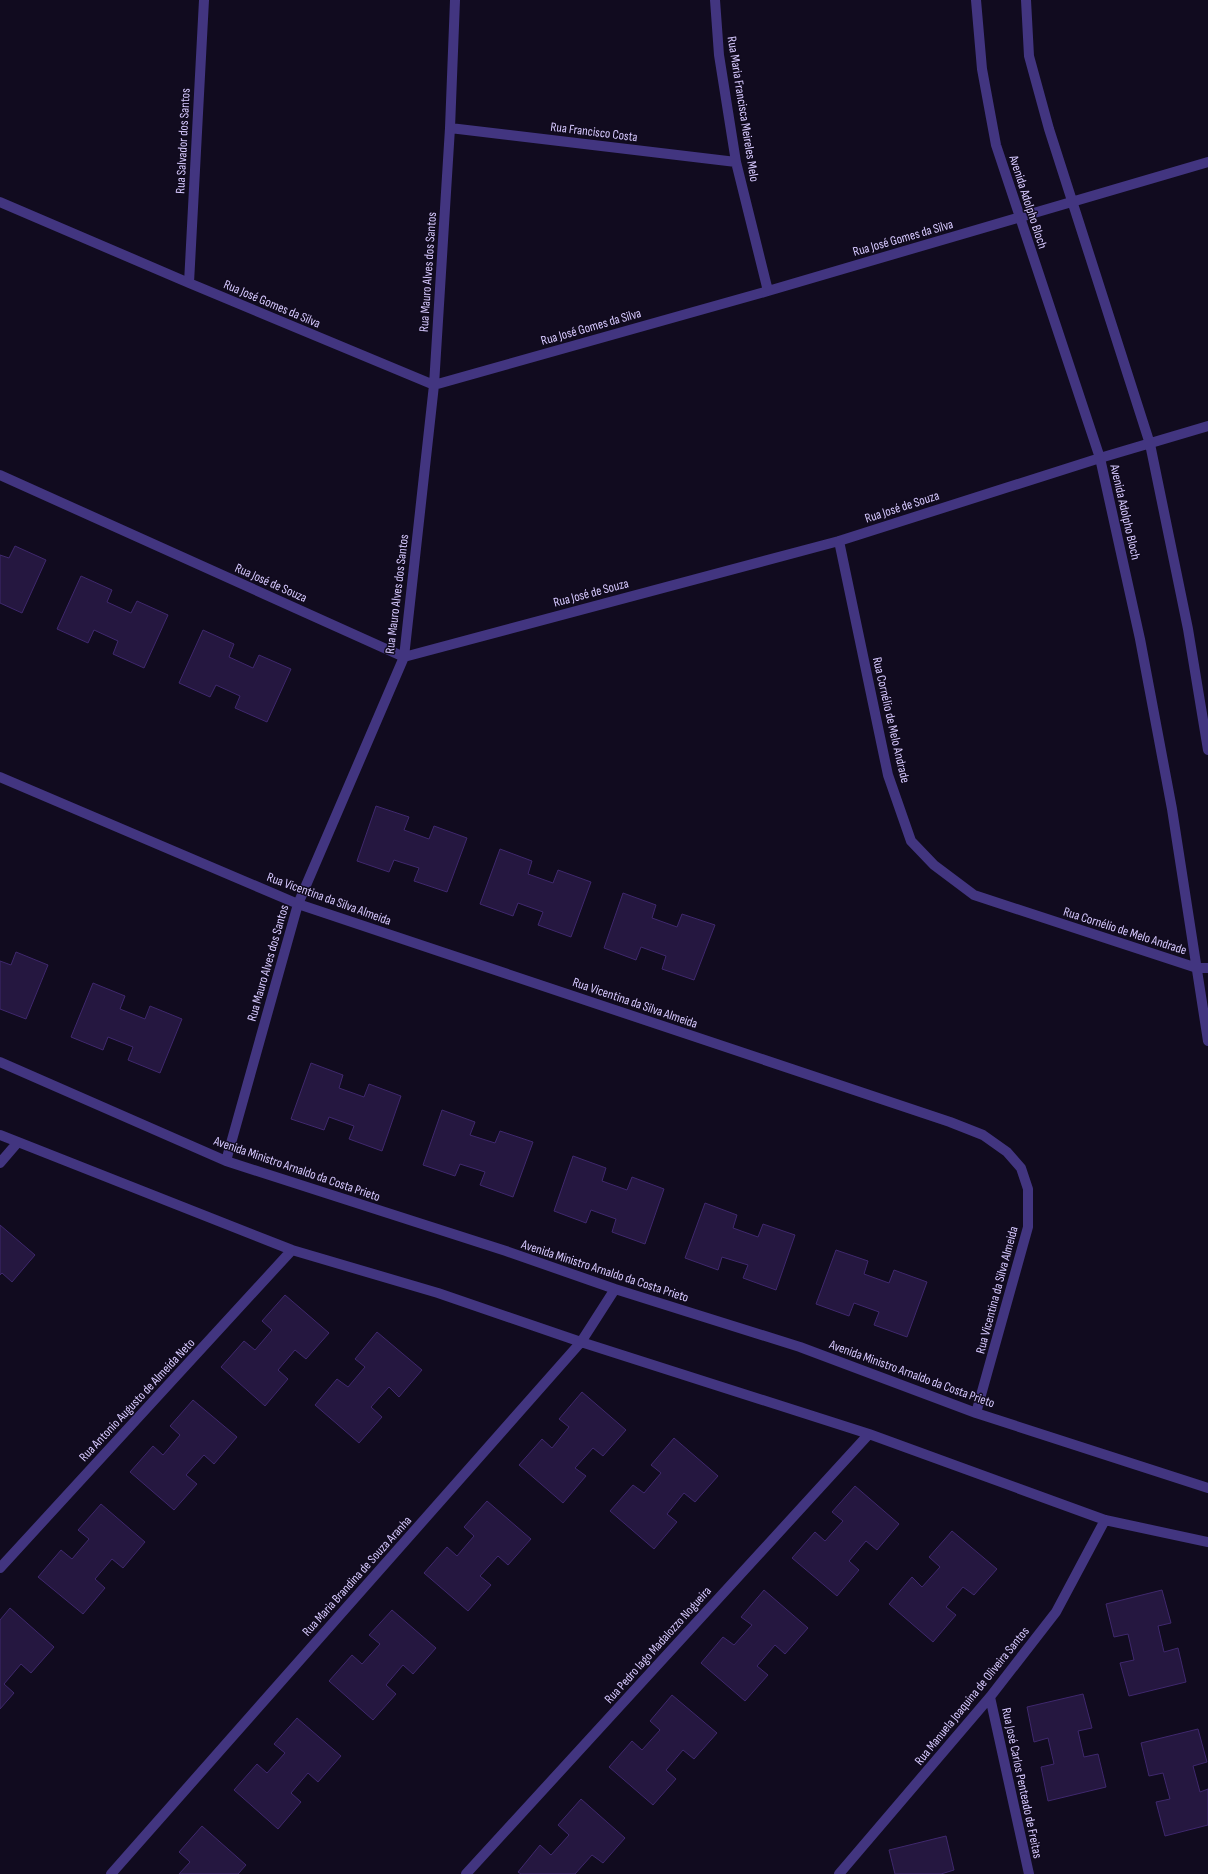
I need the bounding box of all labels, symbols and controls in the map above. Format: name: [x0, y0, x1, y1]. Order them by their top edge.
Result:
street label: Rua Maria Francisca Meireles Melo: [724, 35, 762, 183]
street label: Rua Salvador dos Santos: [172, 87, 194, 194]
street label: Rua Francisco Costa: [550, 119, 638, 145]
street label: Avenida Adolpho Bloch: [1005, 152, 1051, 251]
street label: Rua Mauro Alves dos Santos: [416, 211, 440, 333]
street label: Rua José Gomes da Silva: [851, 216, 955, 260]
street label: Rua José Gomes da Silva: [221, 276, 323, 332]
street label: Rua José Gomes da Silva: [539, 305, 643, 349]
street label: Avenida Adolpho Bloch: [1106, 462, 1144, 561]
street label: Rua José de Souza: [863, 487, 941, 527]
street label: Rua Mauro Alves dos Santos: [382, 533, 412, 655]
street label: Rua José de Souza: [232, 560, 310, 606]
street label: Rua José de Souza: [552, 575, 630, 611]
street label: Rua Cornélio de Melo Andrade: [869, 655, 913, 785]
street label: Rua Vicentina da Silva Almeida: [265, 869, 393, 929]
street label: Rua Mauro Alves dos Santos: [244, 903, 292, 1023]
street label: Rua Cornélio de Melo Andrade: [1061, 904, 1189, 958]
street label: Rua Vicentina da Silva Almeida: [570, 974, 700, 1032]
street label: Avenida Ministro Arnaldo da Costa Prieto: [211, 1133, 382, 1205]
street label: Rua Vicentina da Silva Almeida: [972, 1225, 1022, 1355]
street label: Avenida Ministro Arnaldo da Costa Prieto: [518, 1236, 691, 1306]
street label: Rua Antonio Augusto de Almeida Neto: [76, 1335, 198, 1465]
street label: Avenida Ministro Arnaldo da Costa Prieto: [826, 1336, 997, 1411]
street label: Rua Maria Brandina de Souza Aranha: [299, 1513, 415, 1639]
street label: Rua Pedro Iago Madalozzo Nogueira: [601, 1583, 715, 1707]
street label: Rua Manuela Joaquina de Oliveira Santos: [911, 1623, 1033, 1768]
street label: Rua José Carlos Penteado de Freitas: [998, 1706, 1046, 1860]

